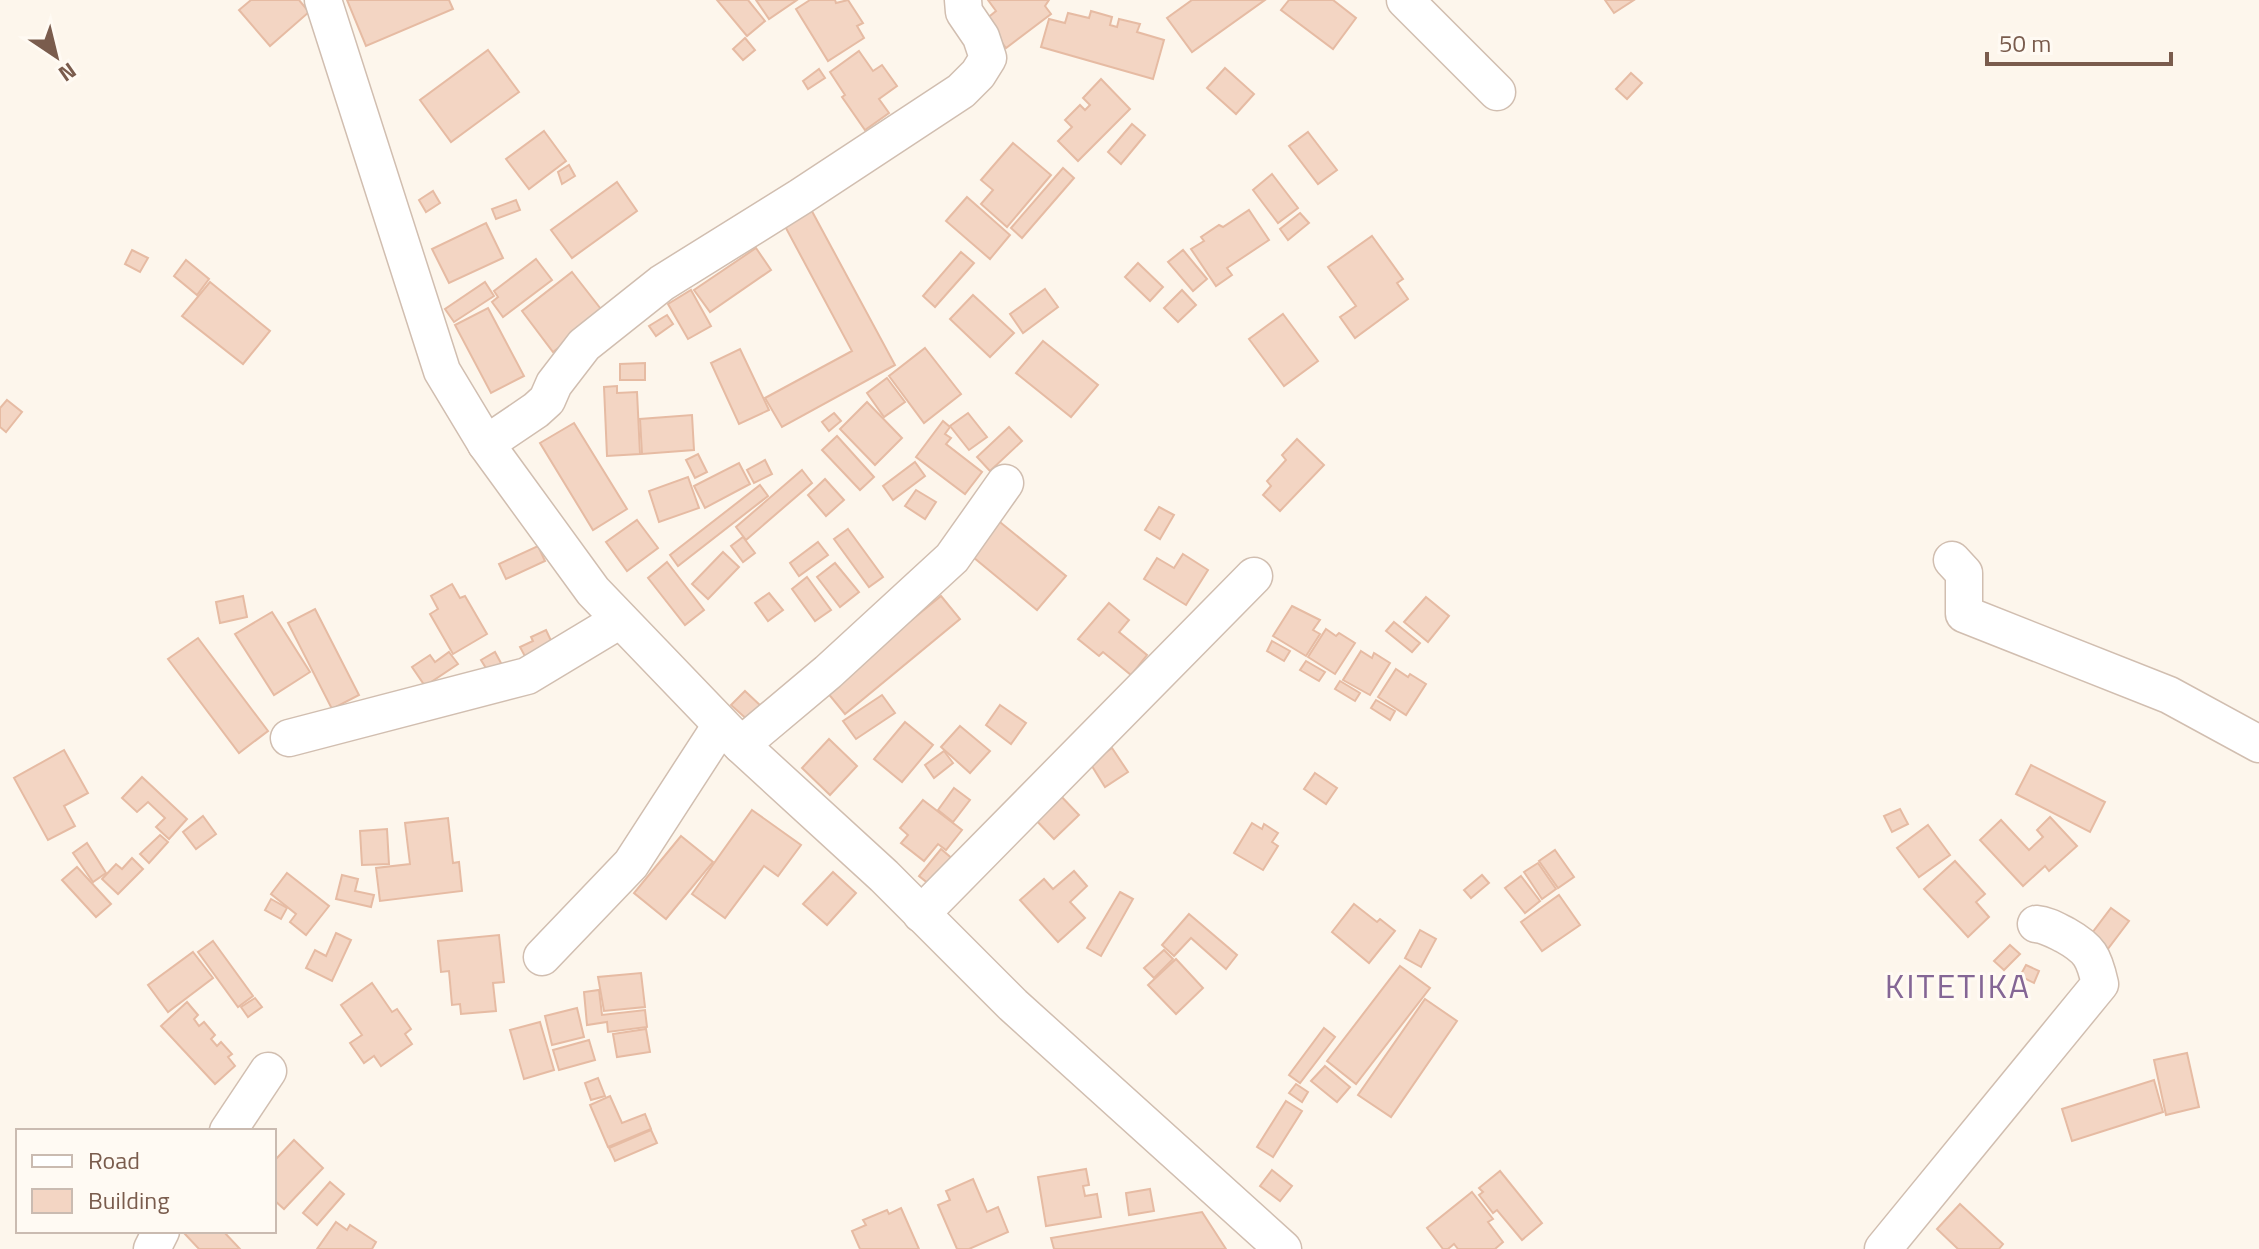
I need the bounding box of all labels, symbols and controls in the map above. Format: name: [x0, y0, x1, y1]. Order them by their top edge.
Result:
north arrow: [16, 16, 96, 96]
scale bar: [1987, 16, 2171, 66]
text: 50 m: [1999, 25, 2051, 61]
text: N: [51, 54, 83, 91]
district label: KITETIKA: [1885, 959, 2031, 1011]
legend: [16, 1129, 276, 1233]
text: Road: [88, 1142, 140, 1178]
text: Building: [88, 1182, 170, 1218]

